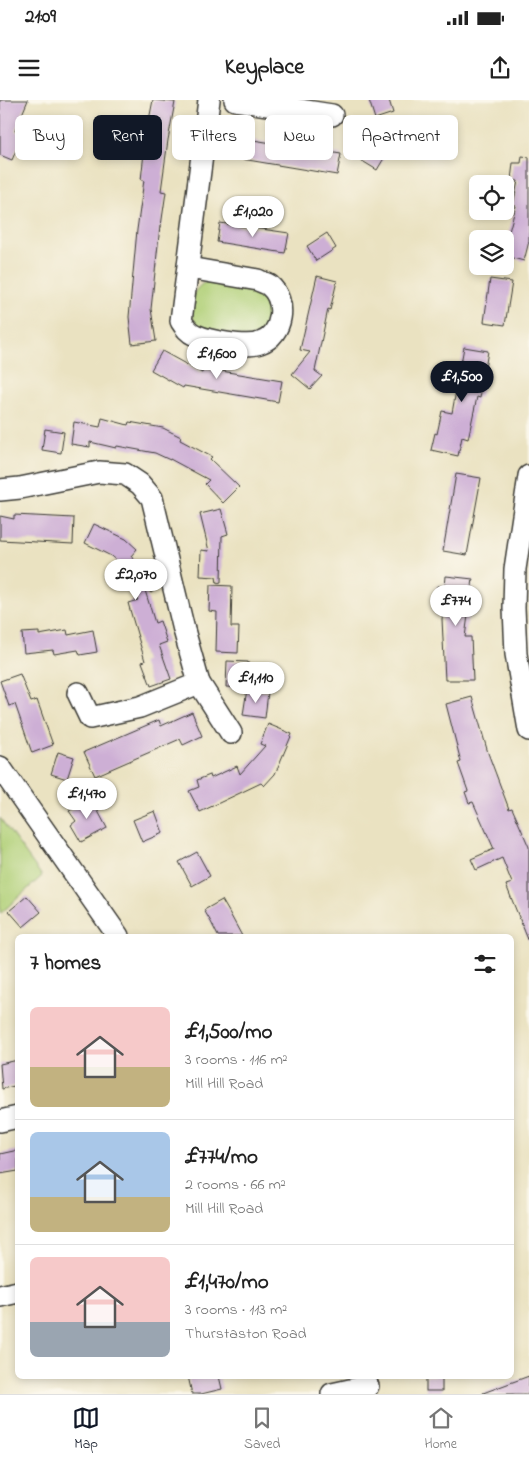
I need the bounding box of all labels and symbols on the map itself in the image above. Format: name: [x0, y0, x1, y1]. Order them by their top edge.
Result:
pin: £1,020: [212, 196, 294, 238]
pin: £1,600: [176, 338, 258, 380]
pin: £1,500: [421, 360, 503, 403]
pin: £2,070: [95, 558, 177, 601]
pin: £774: [426, 584, 486, 627]
pin: £1,110: [215, 662, 297, 704]
pin: £1,470: [46, 778, 128, 820]

